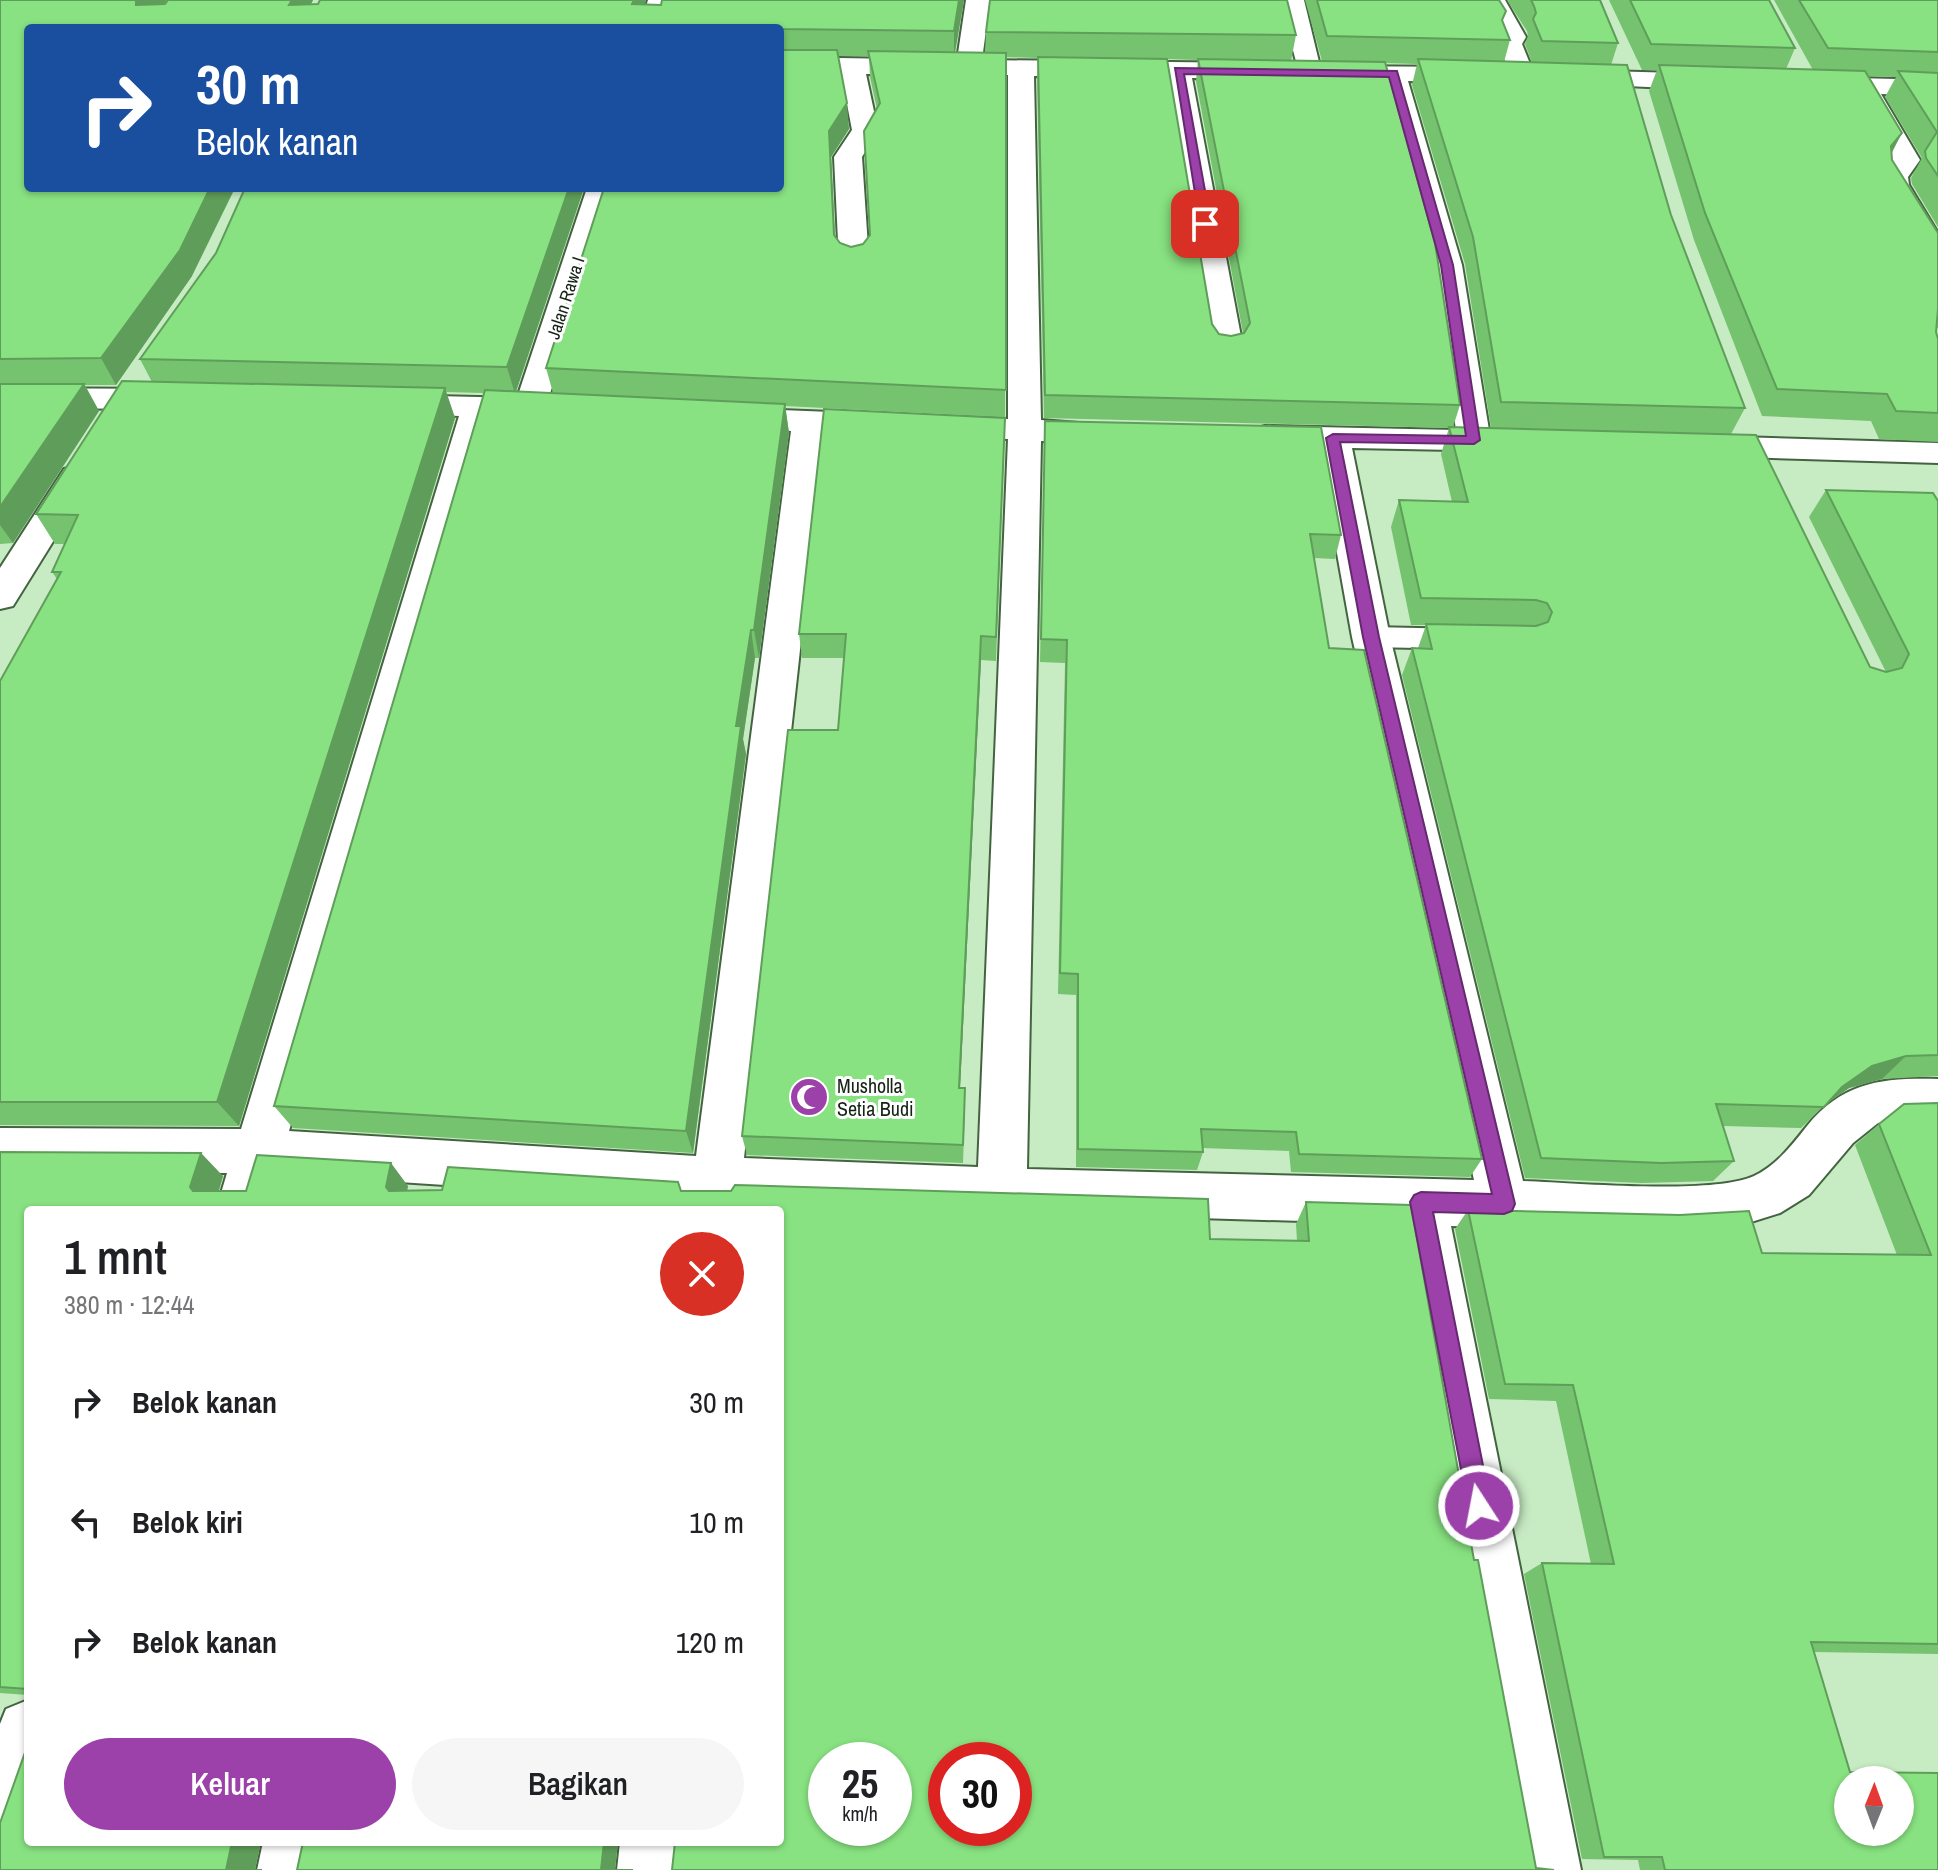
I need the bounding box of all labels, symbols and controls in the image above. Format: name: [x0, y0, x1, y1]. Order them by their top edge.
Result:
text: 30 m: [196, 46, 301, 121]
icon: right: [64, 56, 168, 160]
text: Belok kanan: [196, 118, 358, 166]
pin: [1171, 190, 1239, 258]
icon: arrive: [1183, 202, 1227, 246]
street label: Jalan Rawa I: [540, 253, 591, 342]
place label: Musholla Setia Budi: [837, 1072, 914, 1122]
mosque icon: Musholla Setia Budi: [788, 1076, 830, 1118]
text: 1 mnt: [64, 1224, 167, 1289]
button: close: [660, 1232, 744, 1316]
text: 380 m · 12:44: [64, 1287, 194, 1322]
icon: right: [64, 1380, 108, 1424]
text: Belok kanan: [132, 1382, 277, 1422]
text: 30 m: [689, 1382, 744, 1422]
position arrow: [1437, 1464, 1521, 1548]
icon: left: [64, 1500, 108, 1544]
text: Belok kiri: [132, 1502, 243, 1542]
text: 10 m: [689, 1502, 744, 1542]
icon: right: [64, 1620, 108, 1664]
text: Belok kanan: [132, 1622, 277, 1662]
text: 120 m: [676, 1622, 744, 1662]
button: Keluar: [64, 1738, 396, 1830]
button: Bagikan: [412, 1738, 744, 1830]
speed limit sign: 30: [928, 1742, 1032, 1846]
text: 25: [842, 1757, 878, 1810]
north arrow: [1834, 1766, 1914, 1846]
map controls: [1834, 1766, 1914, 1846]
text: km/h: [842, 1800, 878, 1827]

